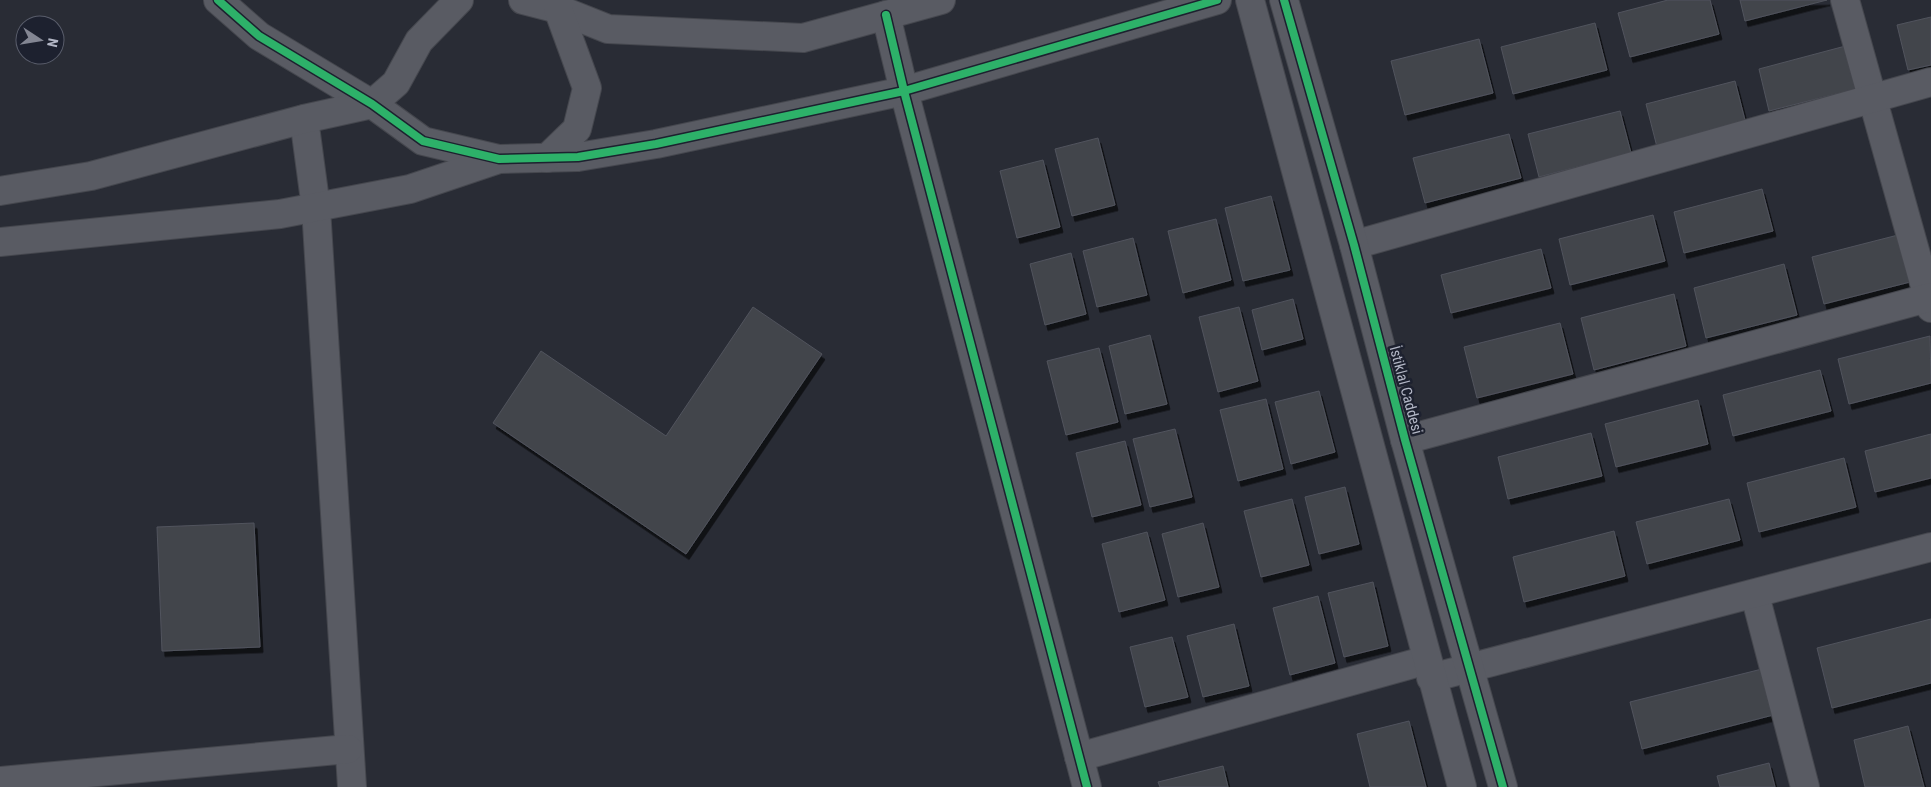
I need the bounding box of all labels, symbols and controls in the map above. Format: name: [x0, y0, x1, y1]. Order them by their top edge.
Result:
north arrow: [15, 15, 65, 65]
text: N: [44, 37, 61, 49]
street label: İstiklal Caddesi: [1386, 344, 1426, 436]

